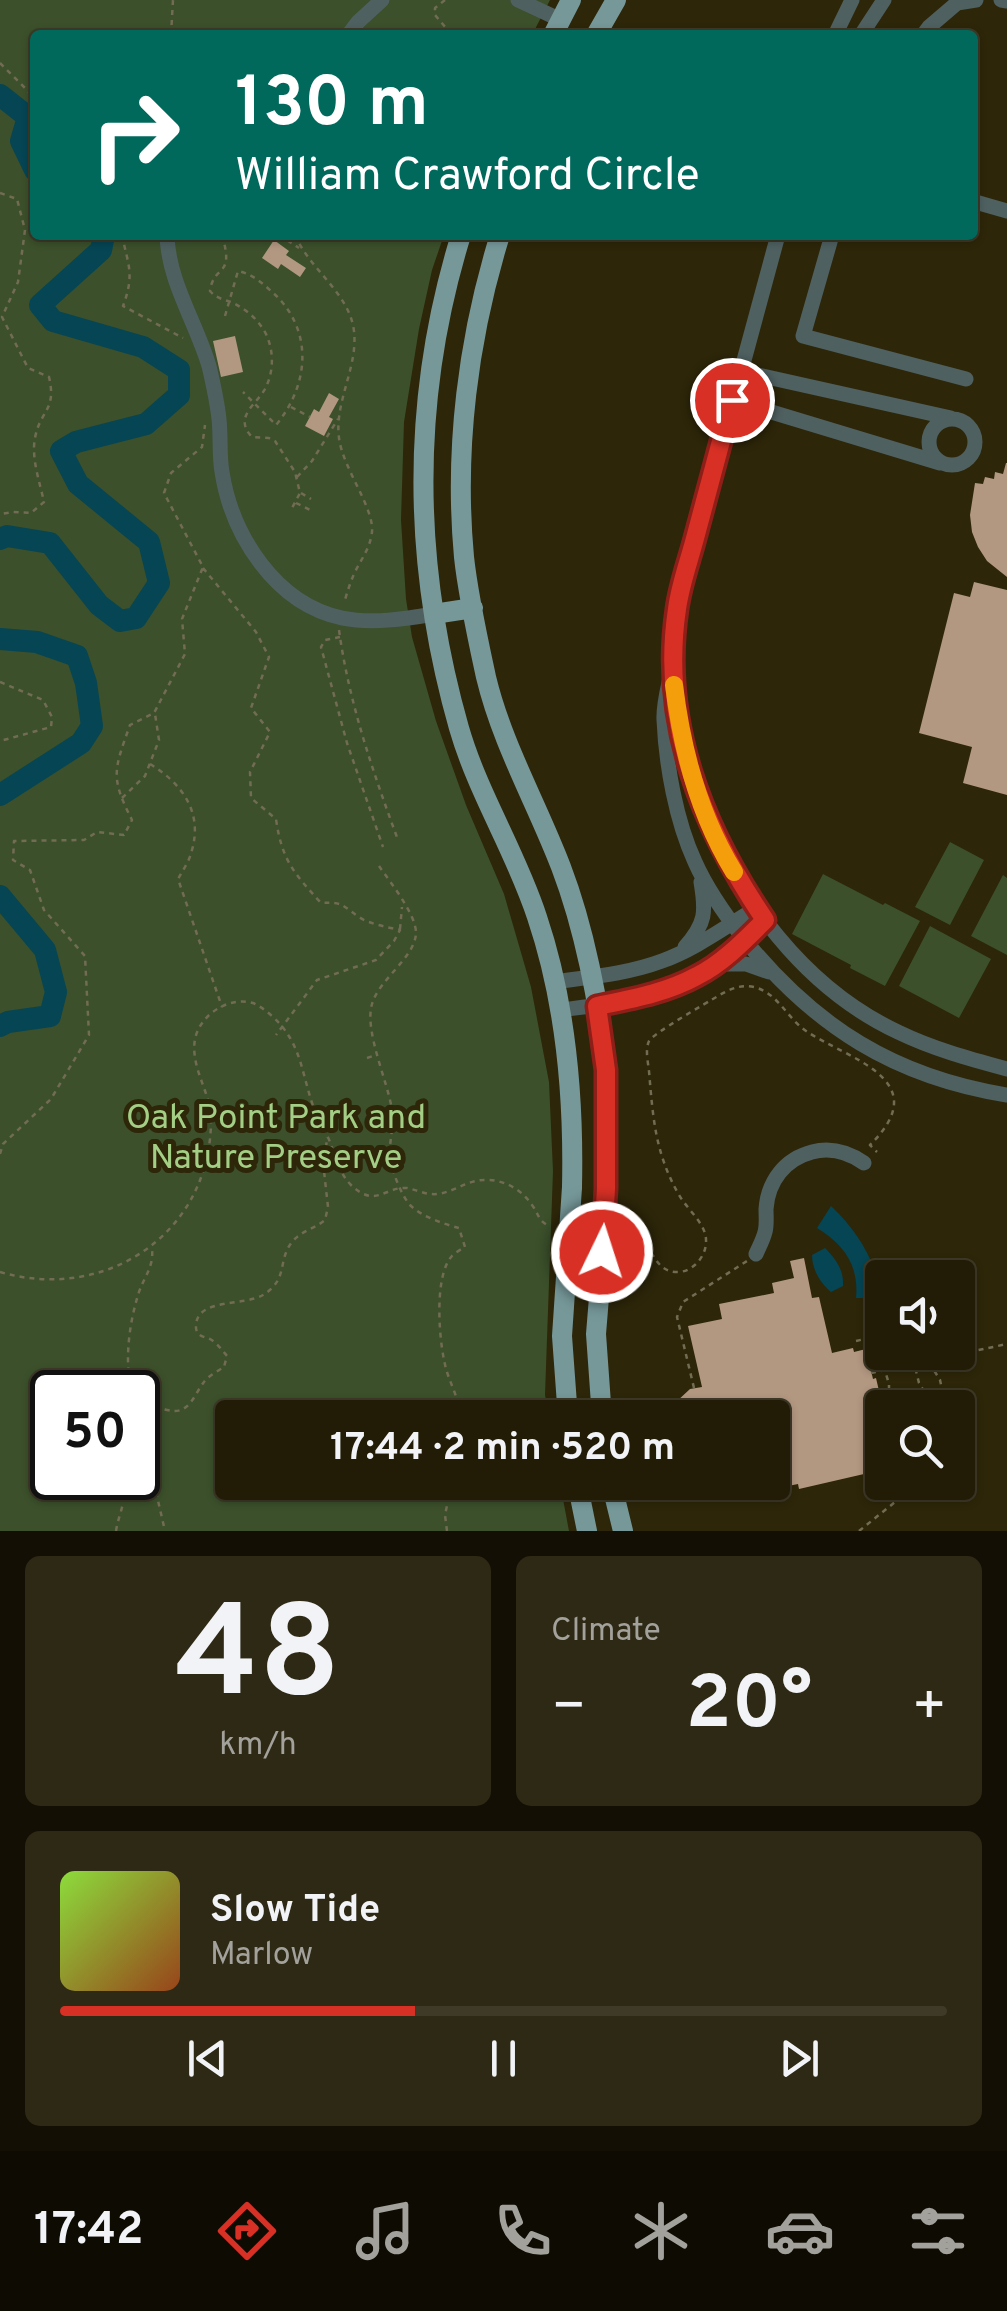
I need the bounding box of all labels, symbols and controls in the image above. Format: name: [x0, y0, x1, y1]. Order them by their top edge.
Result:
text: 130 m: [235, 62, 429, 151]
icon: right: [70, 70, 200, 200]
text: William Crawford Circle: [235, 149, 700, 206]
pin: [690, 358, 775, 443]
icon: arrive: [705, 373, 760, 428]
park label: Oak Point Park and Nature Preserve: [126, 1097, 426, 1181]
position arrow: [550, 1200, 654, 1304]
map controls: [865, 1260, 975, 1500]
button: sound: [865, 1260, 975, 1370]
speed limit sign: 50: [30, 1370, 160, 1500]
button: search: [865, 1390, 975, 1500]
text: 17:44 · 2 min · 520 m: [330, 1425, 675, 1474]
text: 48: [175, 1578, 341, 1743]
text: Climate: [551, 1612, 661, 1652]
text: 20°: [686, 1660, 812, 1755]
text: −: [551, 1674, 586, 1744]
text: +: [912, 1674, 947, 1744]
text: km/h: [219, 1726, 297, 1766]
text: Slow Tide: [210, 1887, 380, 1936]
text: Marlow: [210, 1936, 313, 1976]
icon: previous: [180, 2031, 235, 2086]
icon: pause: [476, 2031, 531, 2086]
icon: next: [772, 2031, 827, 2086]
icon: directions: [212, 2196, 282, 2266]
icon: music: [350, 2196, 420, 2266]
icon: phone: [488, 2196, 558, 2266]
icon: climate: [626, 2196, 696, 2266]
icon: car: [765, 2196, 835, 2266]
icon: filters: [903, 2196, 973, 2266]
text: 17:42: [34, 2203, 144, 2260]

